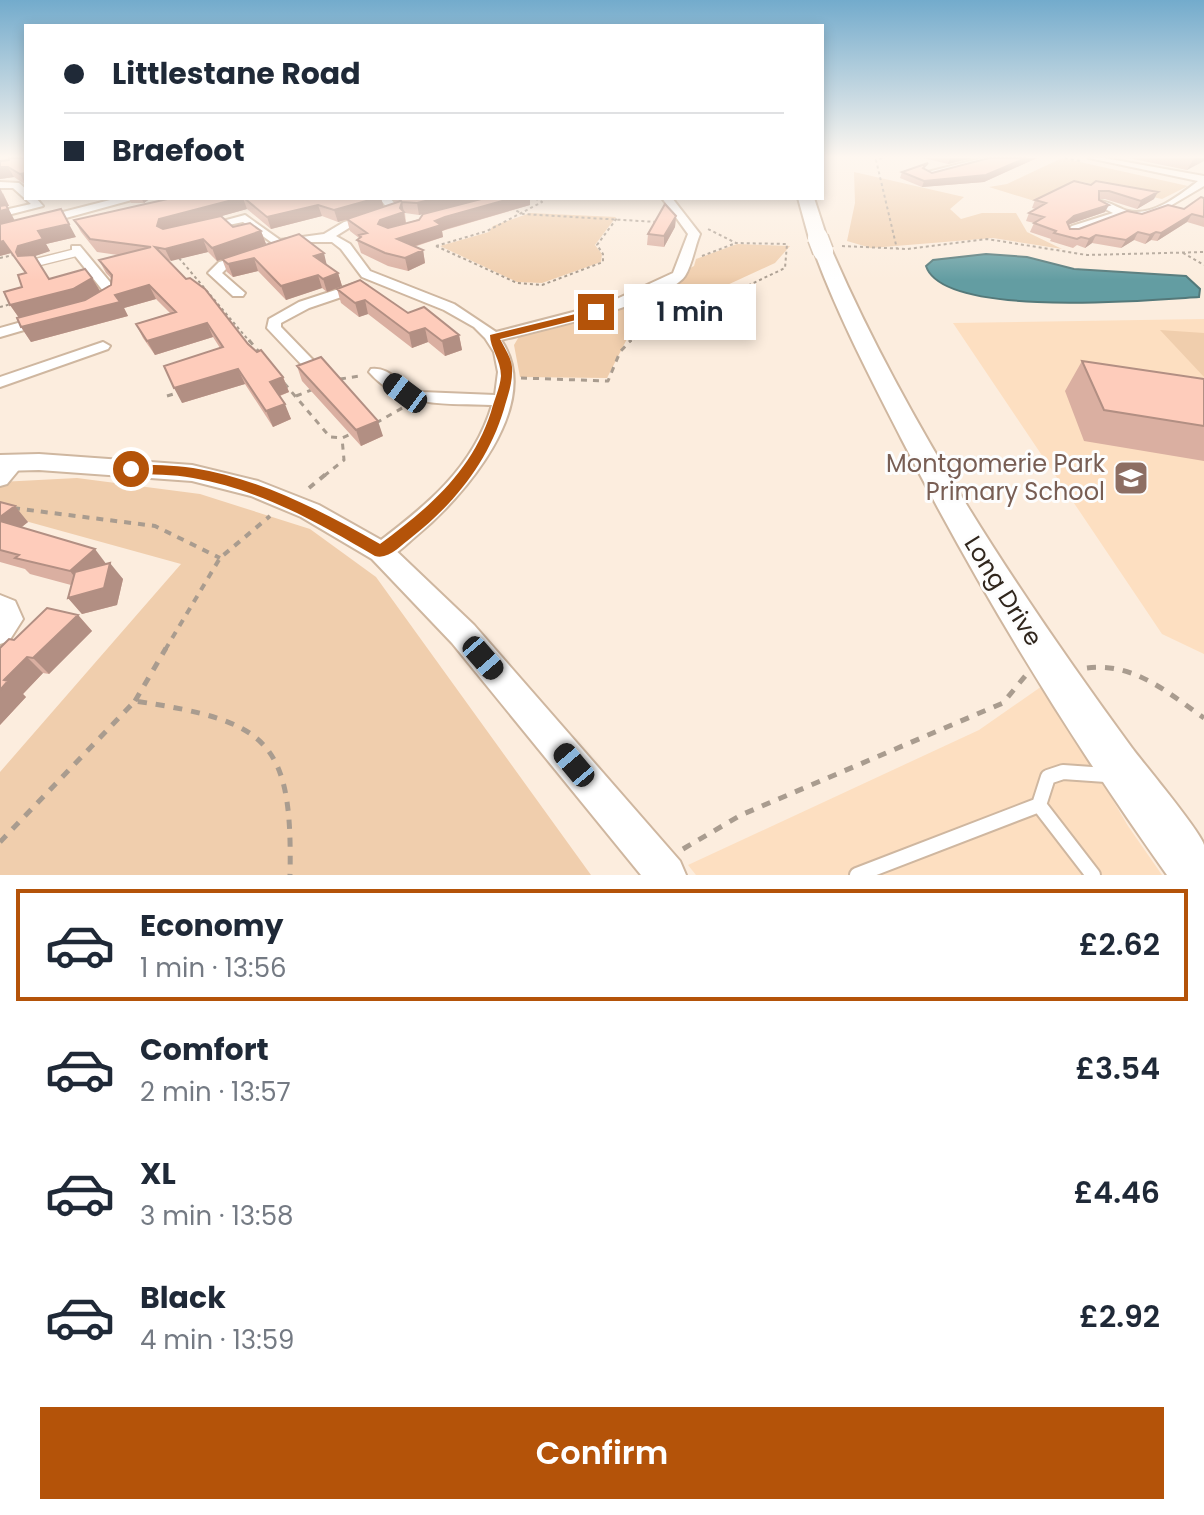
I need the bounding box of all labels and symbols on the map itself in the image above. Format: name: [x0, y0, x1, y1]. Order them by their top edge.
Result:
callout: 1 min: [624, 284, 756, 340]
route end: [578, 294, 614, 330]
car: [379, 369, 431, 417]
place label: Montgomerie Park Primary School: [886, 447, 1106, 508]
route start: [113, 451, 149, 487]
school or university icon: Montgomerie Park Primary School: [1112, 459, 1150, 497]
street label: Long Drive: [957, 529, 1050, 652]
car: [458, 632, 508, 684]
car: [549, 739, 599, 791]

